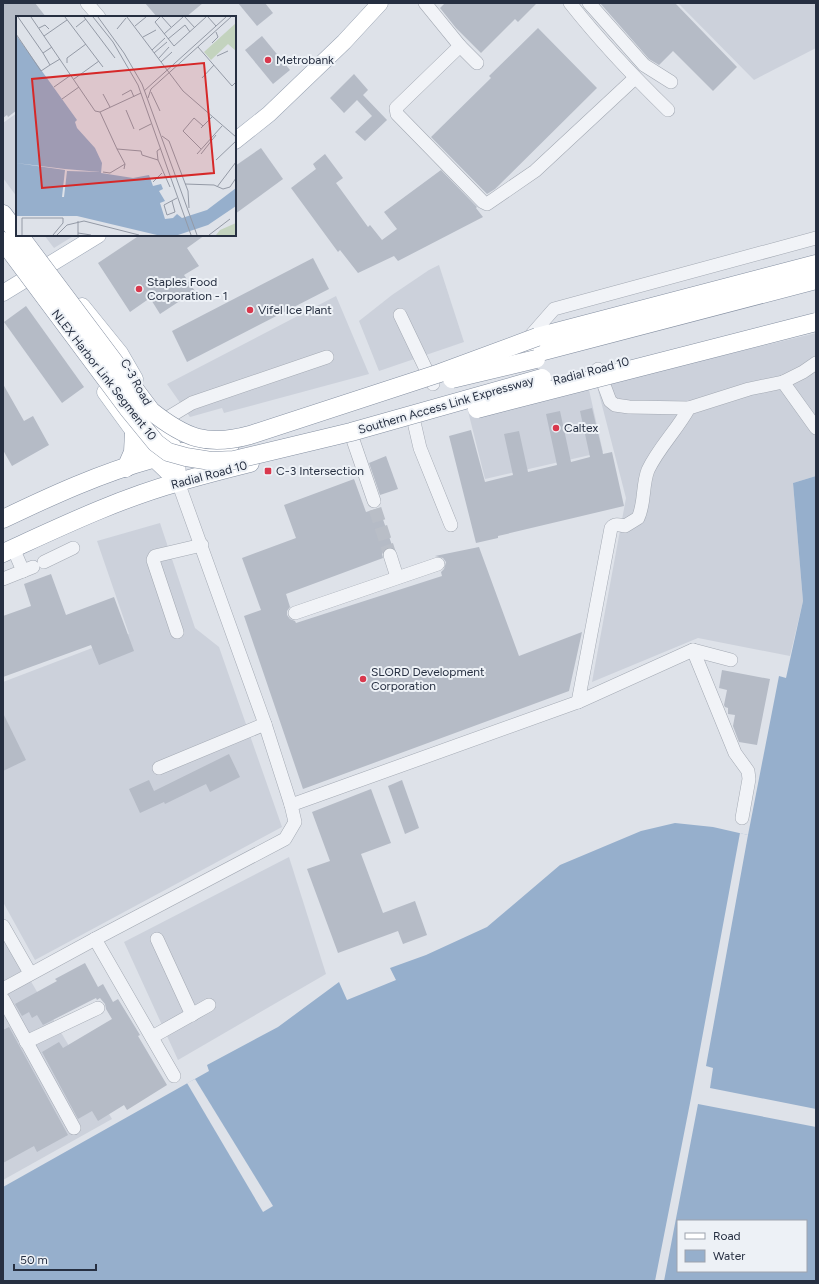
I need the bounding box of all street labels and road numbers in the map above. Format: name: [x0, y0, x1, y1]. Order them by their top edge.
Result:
street label: NLEX Harbor Link Segment 10: [49, 307, 160, 443]
street label: Radial Road 10: [551, 354, 631, 388]
street label: C-3 Road: [118, 356, 154, 408]
street label: Southern Access Link Expressway: [357, 373, 536, 437]
street label: Radial Road 10: [169, 458, 249, 492]

